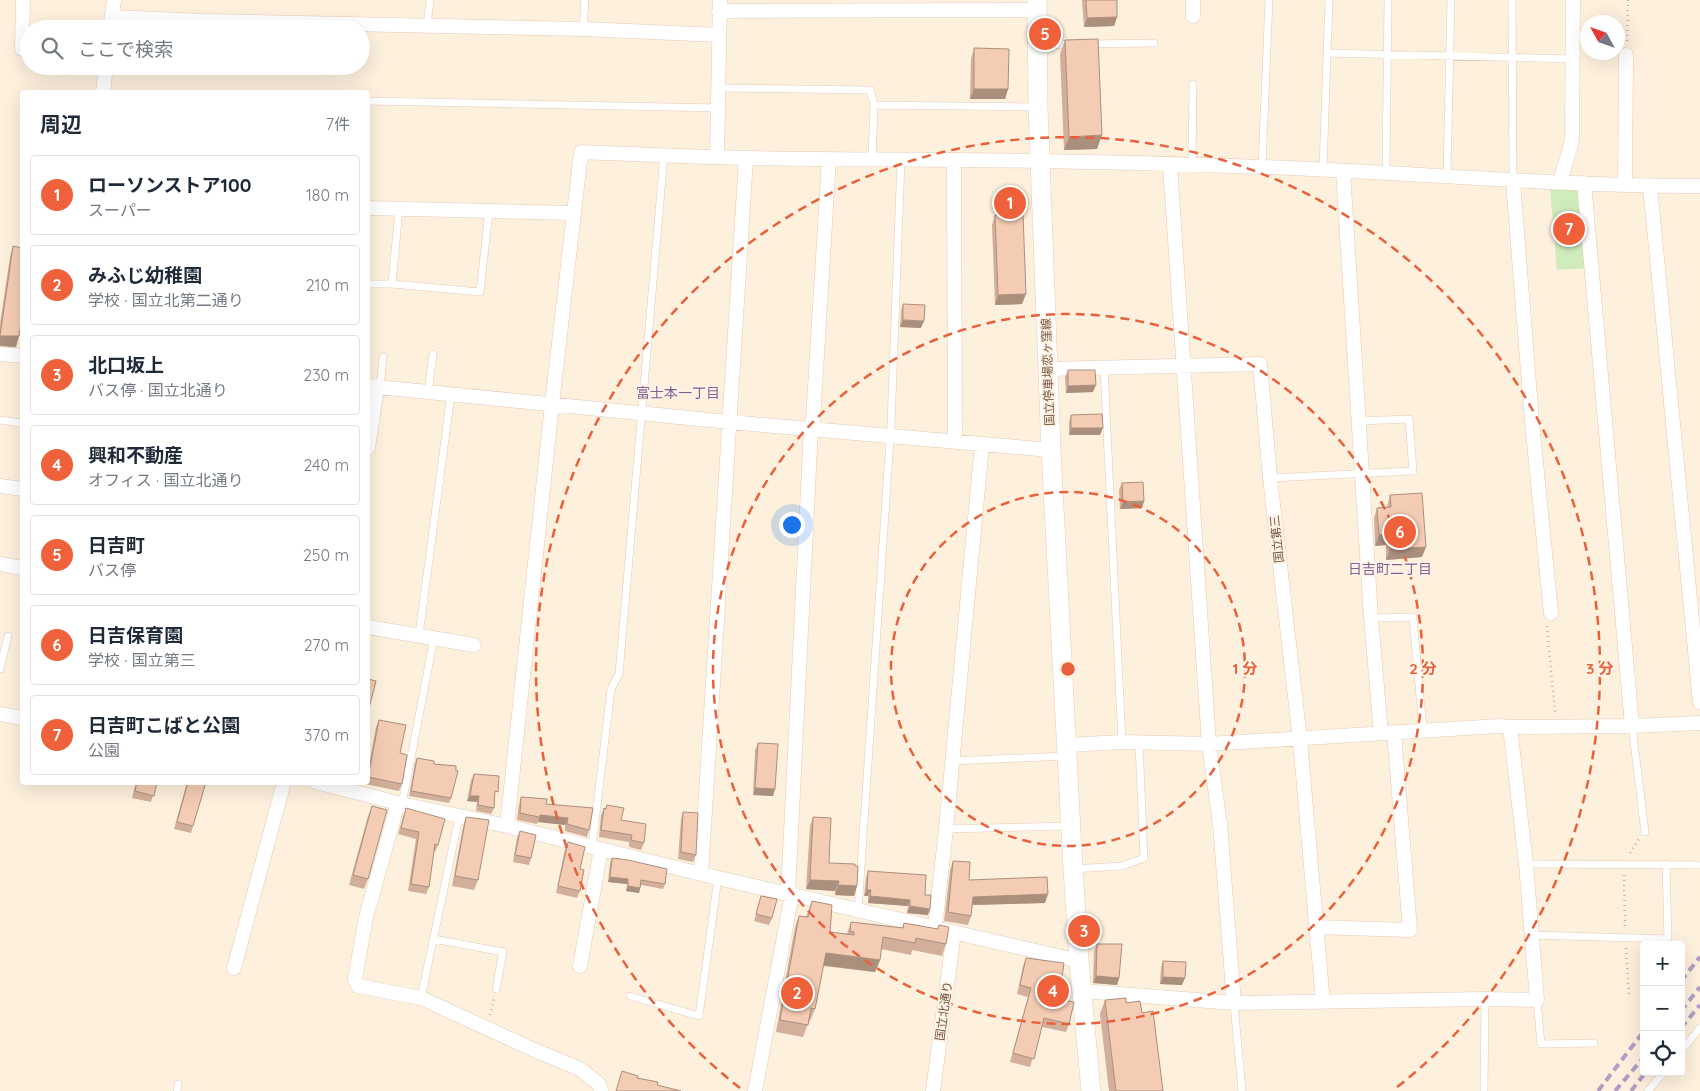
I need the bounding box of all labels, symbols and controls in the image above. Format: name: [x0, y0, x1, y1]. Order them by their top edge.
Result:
pin: 5: [1029, 15, 1061, 53]
north arrow: [1580, 15, 1625, 60]
search box: [20, 20, 370, 75]
icon: search: [38, 34, 66, 62]
text: ここで検索: [78, 37, 173, 61]
text: 周辺: [40, 111, 82, 137]
text: 7件: [326, 114, 350, 134]
text: ローソンストア100: [88, 173, 251, 197]
pin: 1: [994, 184, 1026, 222]
text: 1: [54, 185, 60, 205]
text: 180 m: [306, 185, 349, 205]
text: スーパー: [88, 200, 152, 220]
pin: 7: [1553, 210, 1585, 248]
text: みふじ幼稚園: [88, 263, 202, 287]
text: 2: [52, 275, 62, 295]
text: 210 m: [306, 275, 349, 295]
text: 学校 · 国立北第二通り: [88, 290, 244, 310]
street label: 国立停車場恋ヶ窪線: [1038, 318, 1057, 426]
text: 北口坂上: [88, 353, 164, 377]
text: 3: [53, 365, 61, 385]
text: 230 m: [303, 365, 349, 385]
text: バス停 · 国立北通り: [88, 380, 228, 400]
district label: 富士本一丁目: [636, 384, 720, 402]
text: 興和不動産: [88, 443, 183, 467]
text: 4: [52, 455, 62, 475]
text: 240 m: [303, 455, 349, 475]
text: オフィス · 国立北通り: [88, 470, 244, 490]
your location: [779, 512, 805, 538]
pin: 6: [1384, 513, 1416, 551]
street label: 国立第三: [1267, 514, 1286, 564]
text: 日吉町: [88, 533, 145, 557]
text: 5: [52, 545, 62, 565]
text: 250 m: [303, 545, 349, 565]
text: バス停: [88, 560, 136, 580]
district label: 日吉町二丁目: [1348, 560, 1432, 578]
text: 日吉保育園: [88, 623, 183, 647]
text: 6: [53, 635, 61, 655]
text: 270 m: [304, 635, 349, 655]
text: 学校 · 国立第三: [88, 650, 196, 670]
text: 1 分: [1232, 659, 1258, 678]
text: 2 分: [1409, 659, 1437, 678]
text: 3 分: [1586, 659, 1614, 678]
centre of rings: [1059, 660, 1077, 678]
text: 日吉町こばと公園: [88, 713, 240, 737]
text: 7: [53, 725, 61, 745]
text: 370 m: [304, 725, 349, 745]
text: 公園: [88, 740, 120, 760]
pin: 3: [1068, 912, 1100, 950]
map controls: [1640, 941, 1685, 1076]
button: +: [1640, 941, 1685, 986]
pin: 4: [1037, 972, 1069, 1010]
pin: 2: [781, 974, 813, 1012]
street label: 国立北通り: [932, 980, 955, 1042]
button: −: [1640, 986, 1685, 1031]
button: locate: [1640, 1031, 1685, 1076]

